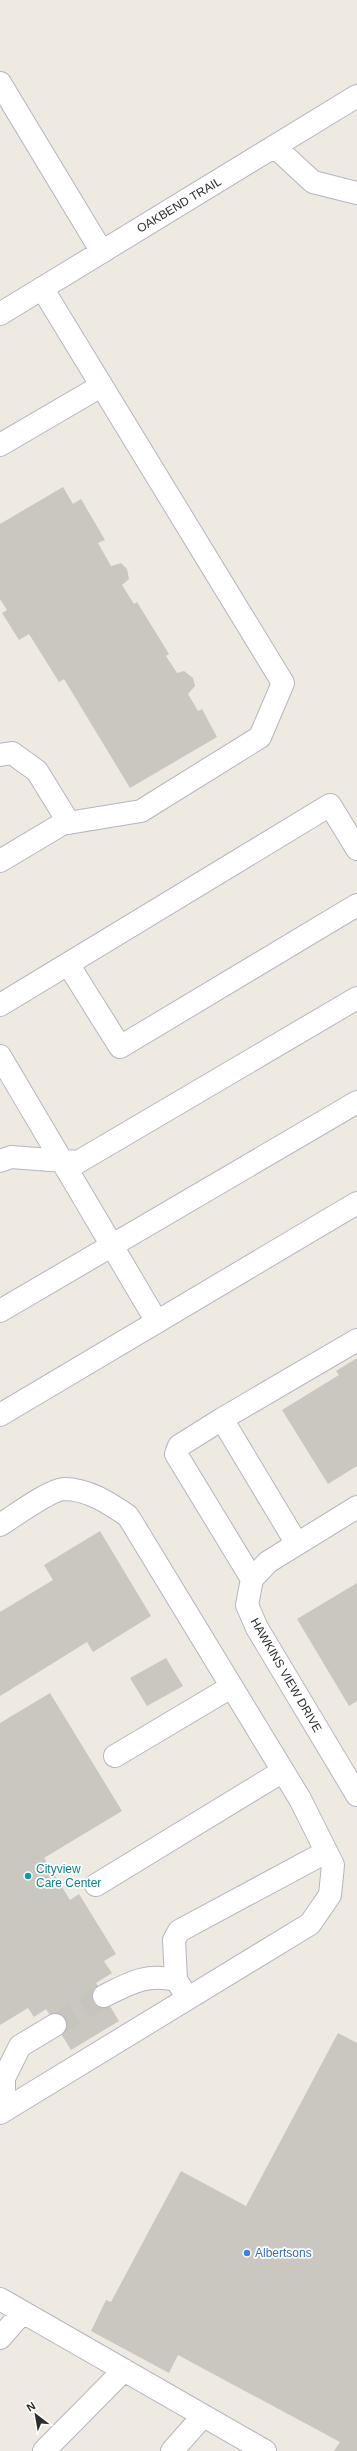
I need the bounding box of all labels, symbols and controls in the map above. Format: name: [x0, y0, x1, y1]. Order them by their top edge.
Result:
street label: OAKBEND TRAIL: [134, 174, 224, 236]
street label: HAWKINS VIEW DRIVE: [248, 1615, 324, 1735]
place label: Cityview Care Center: [36, 1862, 101, 1890]
marker: Cityview Care Center: [23, 1871, 33, 1881]
place label: Albertsons: [255, 2246, 312, 2260]
marker: Albertsons: [242, 2248, 252, 2258]
north arrow: [16, 2395, 56, 2435]
text: N: [24, 2399, 37, 2414]

